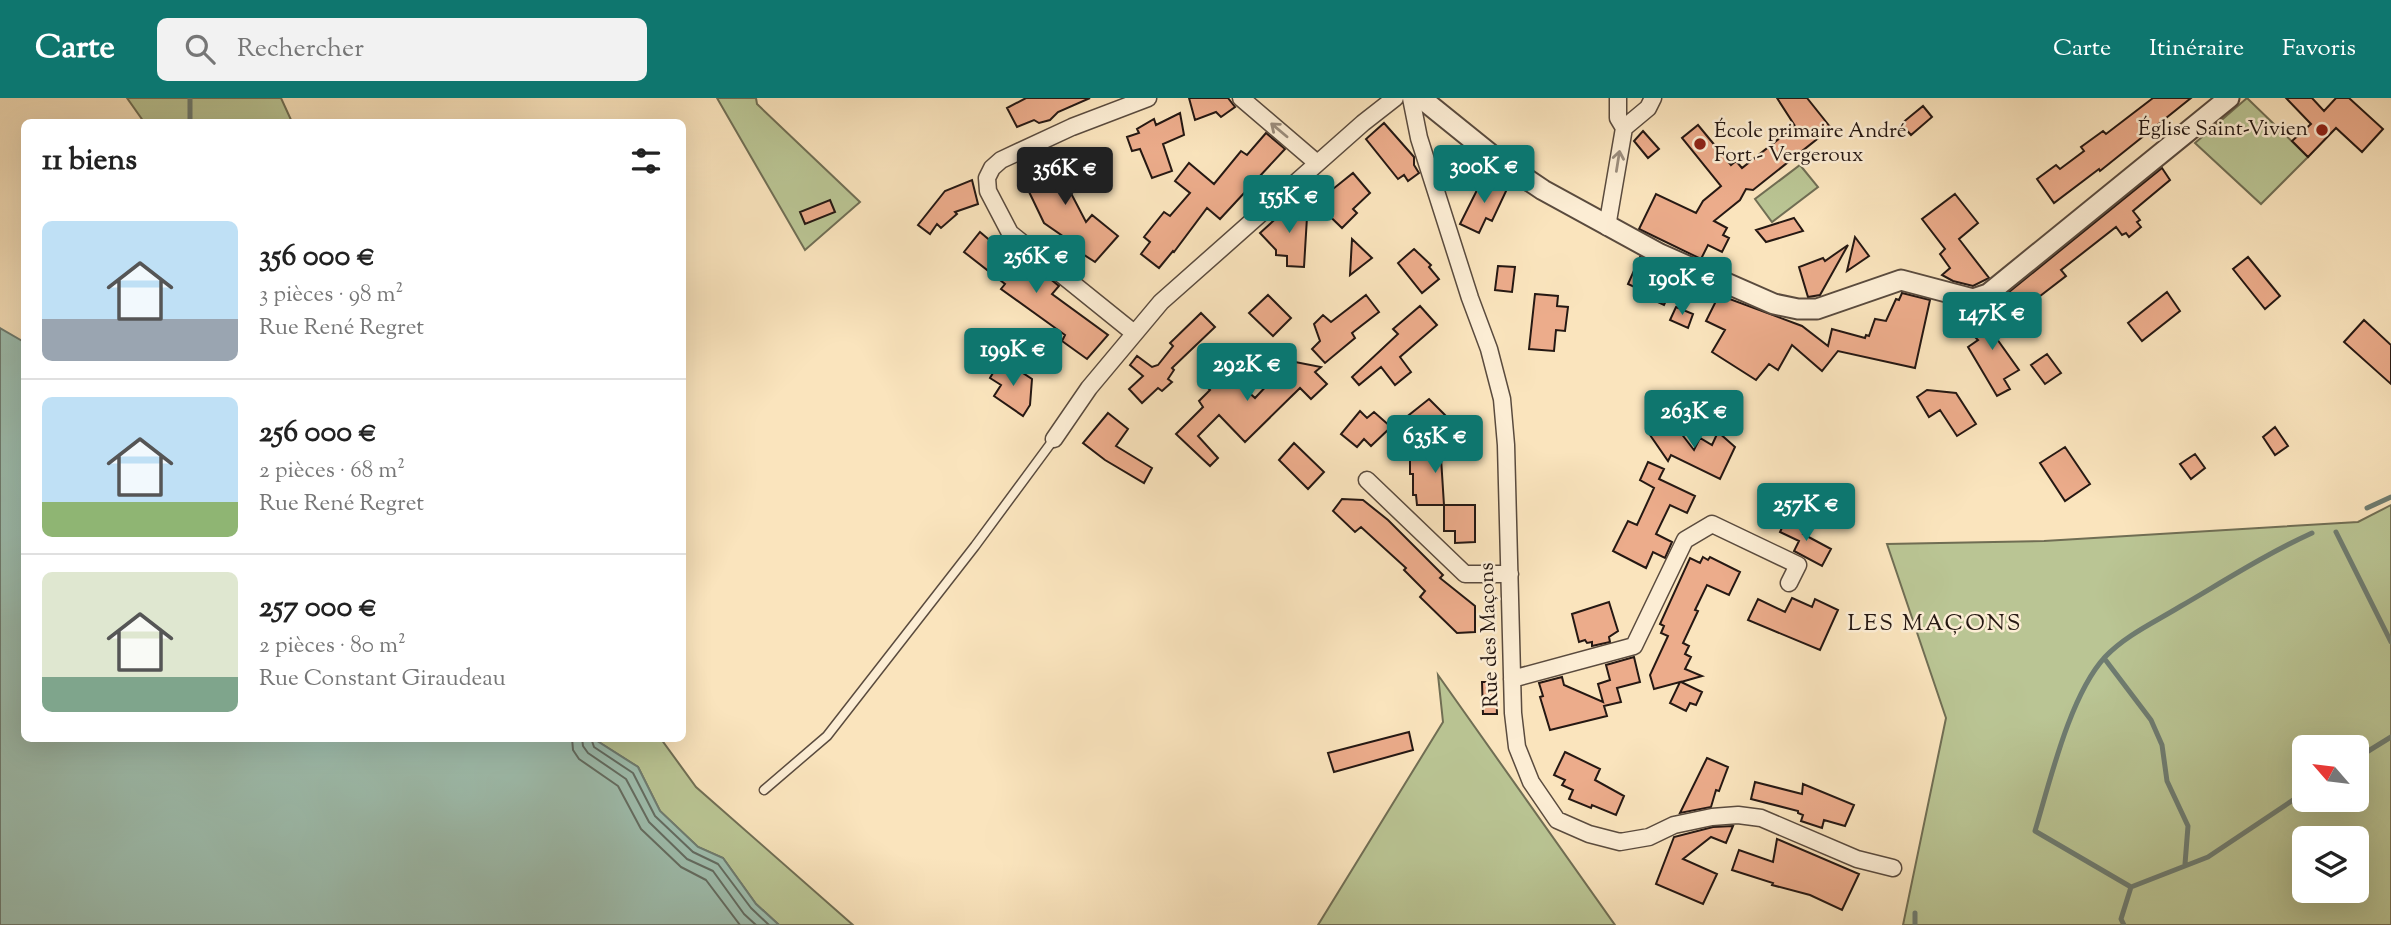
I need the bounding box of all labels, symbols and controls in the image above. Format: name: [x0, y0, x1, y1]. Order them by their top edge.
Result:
search box: [157, 18, 647, 81]
text: Carte: [35, 25, 115, 73]
icon: search: [181, 30, 219, 68]
text: Rechercher: [237, 31, 364, 68]
text: Carte: [2053, 32, 2111, 66]
text: Itinéraire: [2149, 32, 2244, 66]
text: Favoris: [2282, 32, 2356, 66]
place label: Église Saint-Vivien: [2138, 115, 2308, 145]
place label: École primaire André Fort - Vergeroux: [1714, 117, 1907, 171]
one-way arrow: [1270, 122, 1288, 138]
marker: Église Saint-Vivien: [2314, 122, 2330, 138]
marker: École primaire André Fort - Vergeroux: [1692, 136, 1708, 152]
text: 11 biens: [42, 140, 137, 183]
icon: filters: [627, 142, 665, 180]
pin: 300K €: [1427, 146, 1541, 205]
pin: 356K €: [1008, 148, 1122, 207]
text: 300K €: [1449, 151, 1519, 184]
one-way arrow: [1612, 151, 1625, 173]
text: 356K €: [1033, 153, 1097, 186]
pin: 155K €: [1232, 176, 1346, 235]
text: 155K €: [1259, 181, 1319, 214]
text: 356 000 €: [259, 236, 375, 279]
pin: 256K €: [979, 236, 1093, 295]
text: 256K €: [1003, 241, 1069, 274]
icon: home: [98, 249, 182, 333]
pin: 190K €: [1625, 258, 1739, 317]
text: 190K €: [1649, 263, 1715, 296]
text: 3 pièces · 98 m²: [259, 279, 403, 312]
pin: 147K €: [1935, 292, 2049, 352]
text: 147K €: [1959, 298, 2025, 331]
text: Rue René Regret: [259, 312, 424, 345]
pin: 199K €: [956, 328, 1070, 388]
text: 199K €: [980, 334, 1046, 367]
pin: 292K €: [1190, 344, 1304, 403]
text: 292K €: [1213, 349, 1281, 382]
pin: 263K €: [1637, 390, 1751, 450]
text: 263K €: [1660, 396, 1728, 429]
text: 256 000 €: [259, 412, 377, 455]
pin: 635K €: [1378, 416, 1492, 475]
text: 635K €: [1403, 421, 1467, 454]
icon: home: [98, 425, 182, 509]
text: 2 pièces · 68 m²: [259, 455, 405, 488]
pin: 257K €: [1749, 484, 1863, 543]
text: Rue René Regret: [259, 488, 424, 521]
text: 257K €: [1773, 489, 1839, 522]
street label: Rue des Maçons: [1472, 562, 1508, 708]
text: 257 000 €: [259, 587, 377, 630]
icon: home: [98, 600, 182, 684]
district label: LES MAÇONS: [1848, 608, 2022, 641]
text: 2 pièces · 80 m²: [259, 630, 406, 663]
text: Rue Constant Giraudeau: [259, 663, 506, 696]
north arrow: [2292, 735, 2370, 812]
map controls: [2292, 735, 2369, 903]
button: layers: [2292, 826, 2369, 903]

